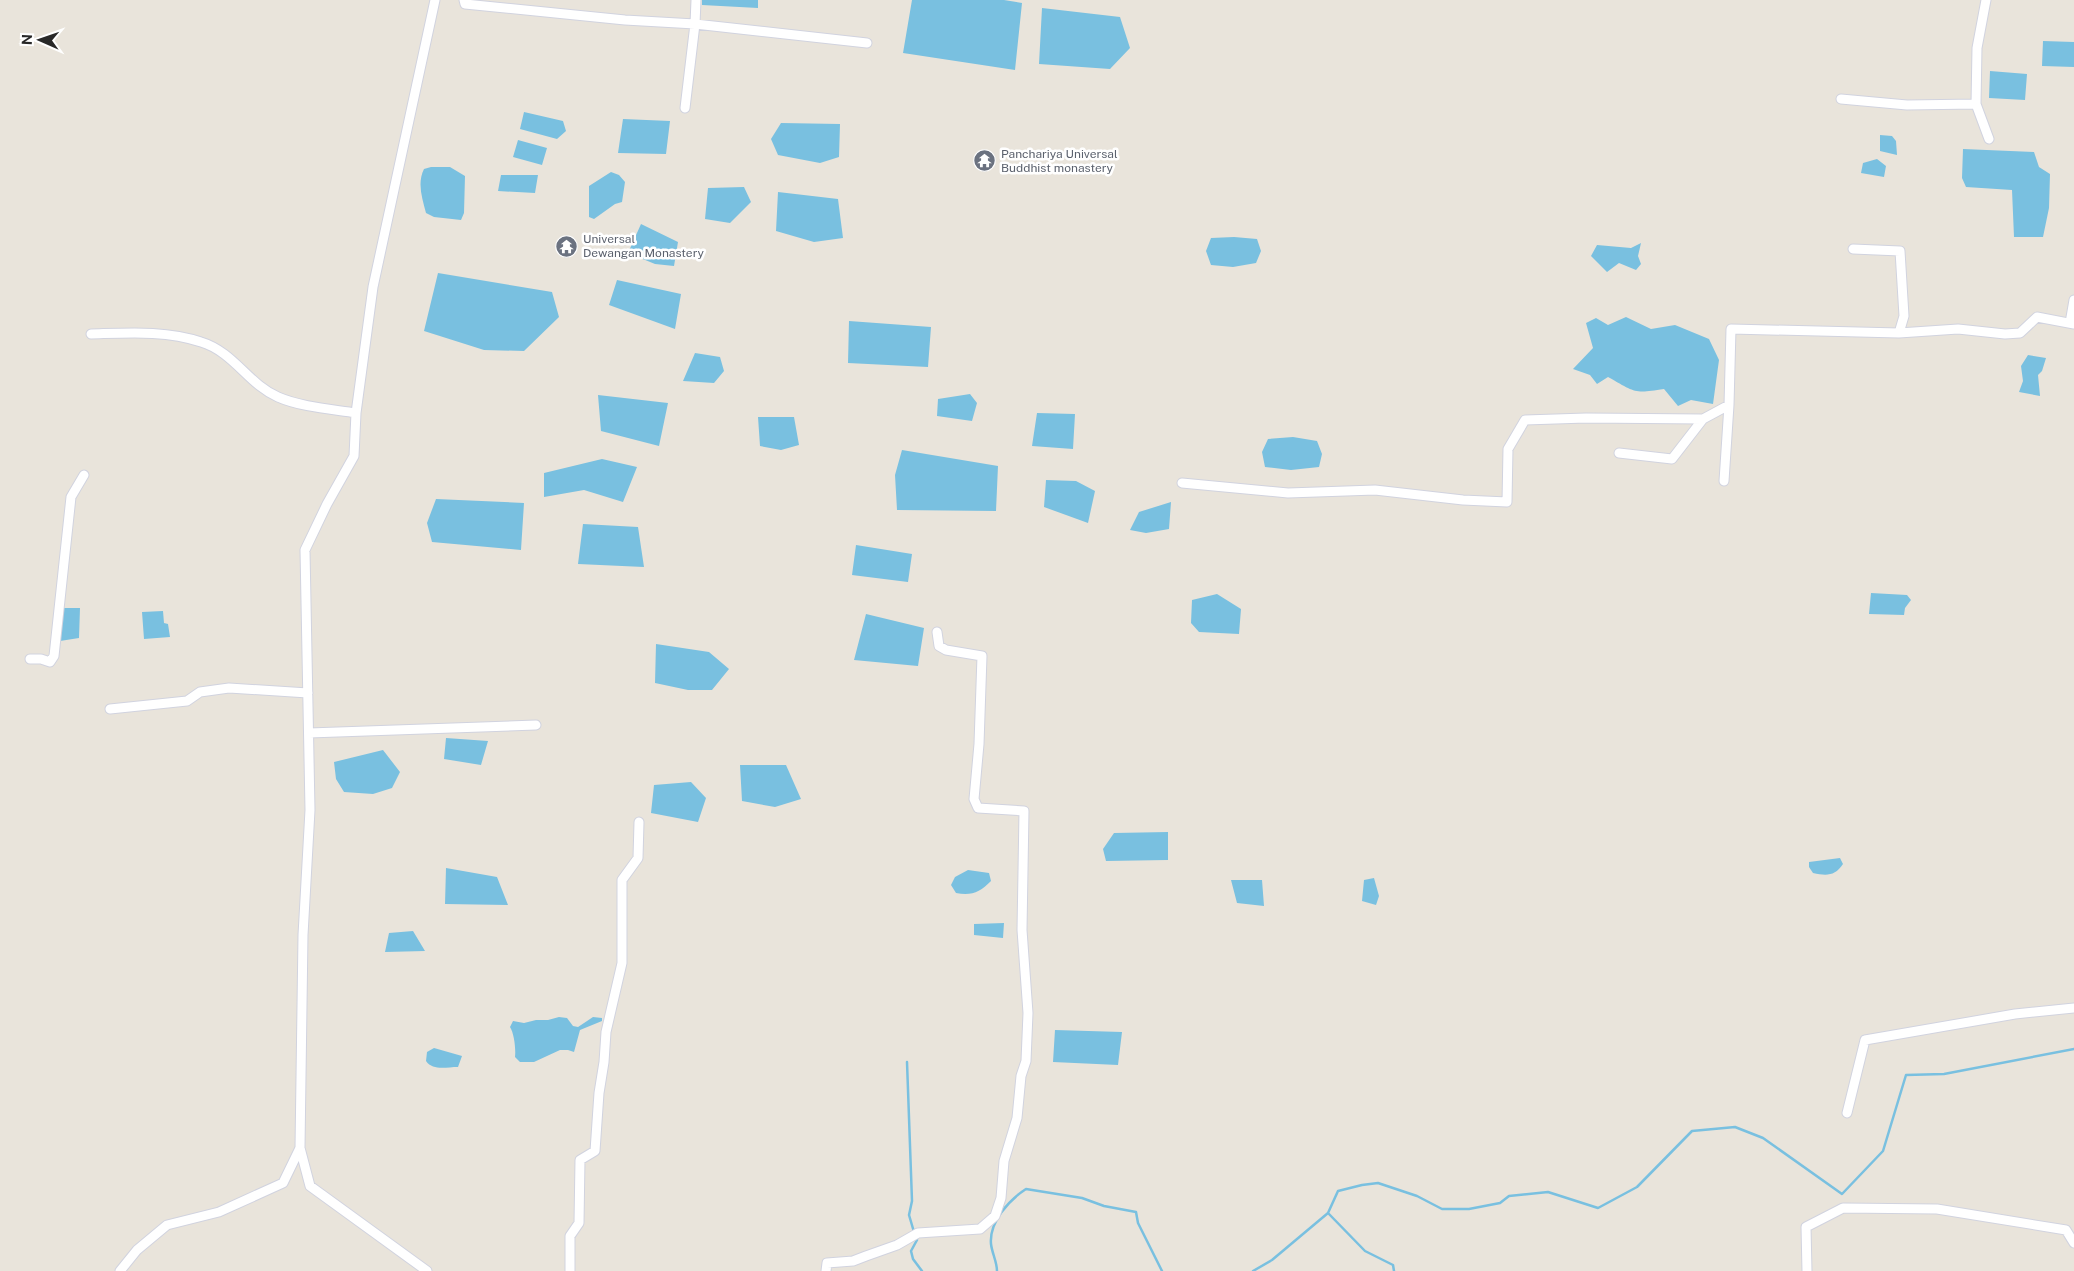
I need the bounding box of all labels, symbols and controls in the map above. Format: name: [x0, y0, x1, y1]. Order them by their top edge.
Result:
north arrow: [15, 15, 65, 65]
text: N: [19, 34, 35, 45]
place label: Panchariya Universal Buddhist monastery: [1001, 147, 1118, 175]
temple icon: Panchariya Universal Buddhist monastery: [973, 149, 997, 173]
place label: Universal Dewangan Monastery: [583, 232, 704, 260]
temple icon: Universal Dewangan Monastery: [555, 234, 579, 258]

